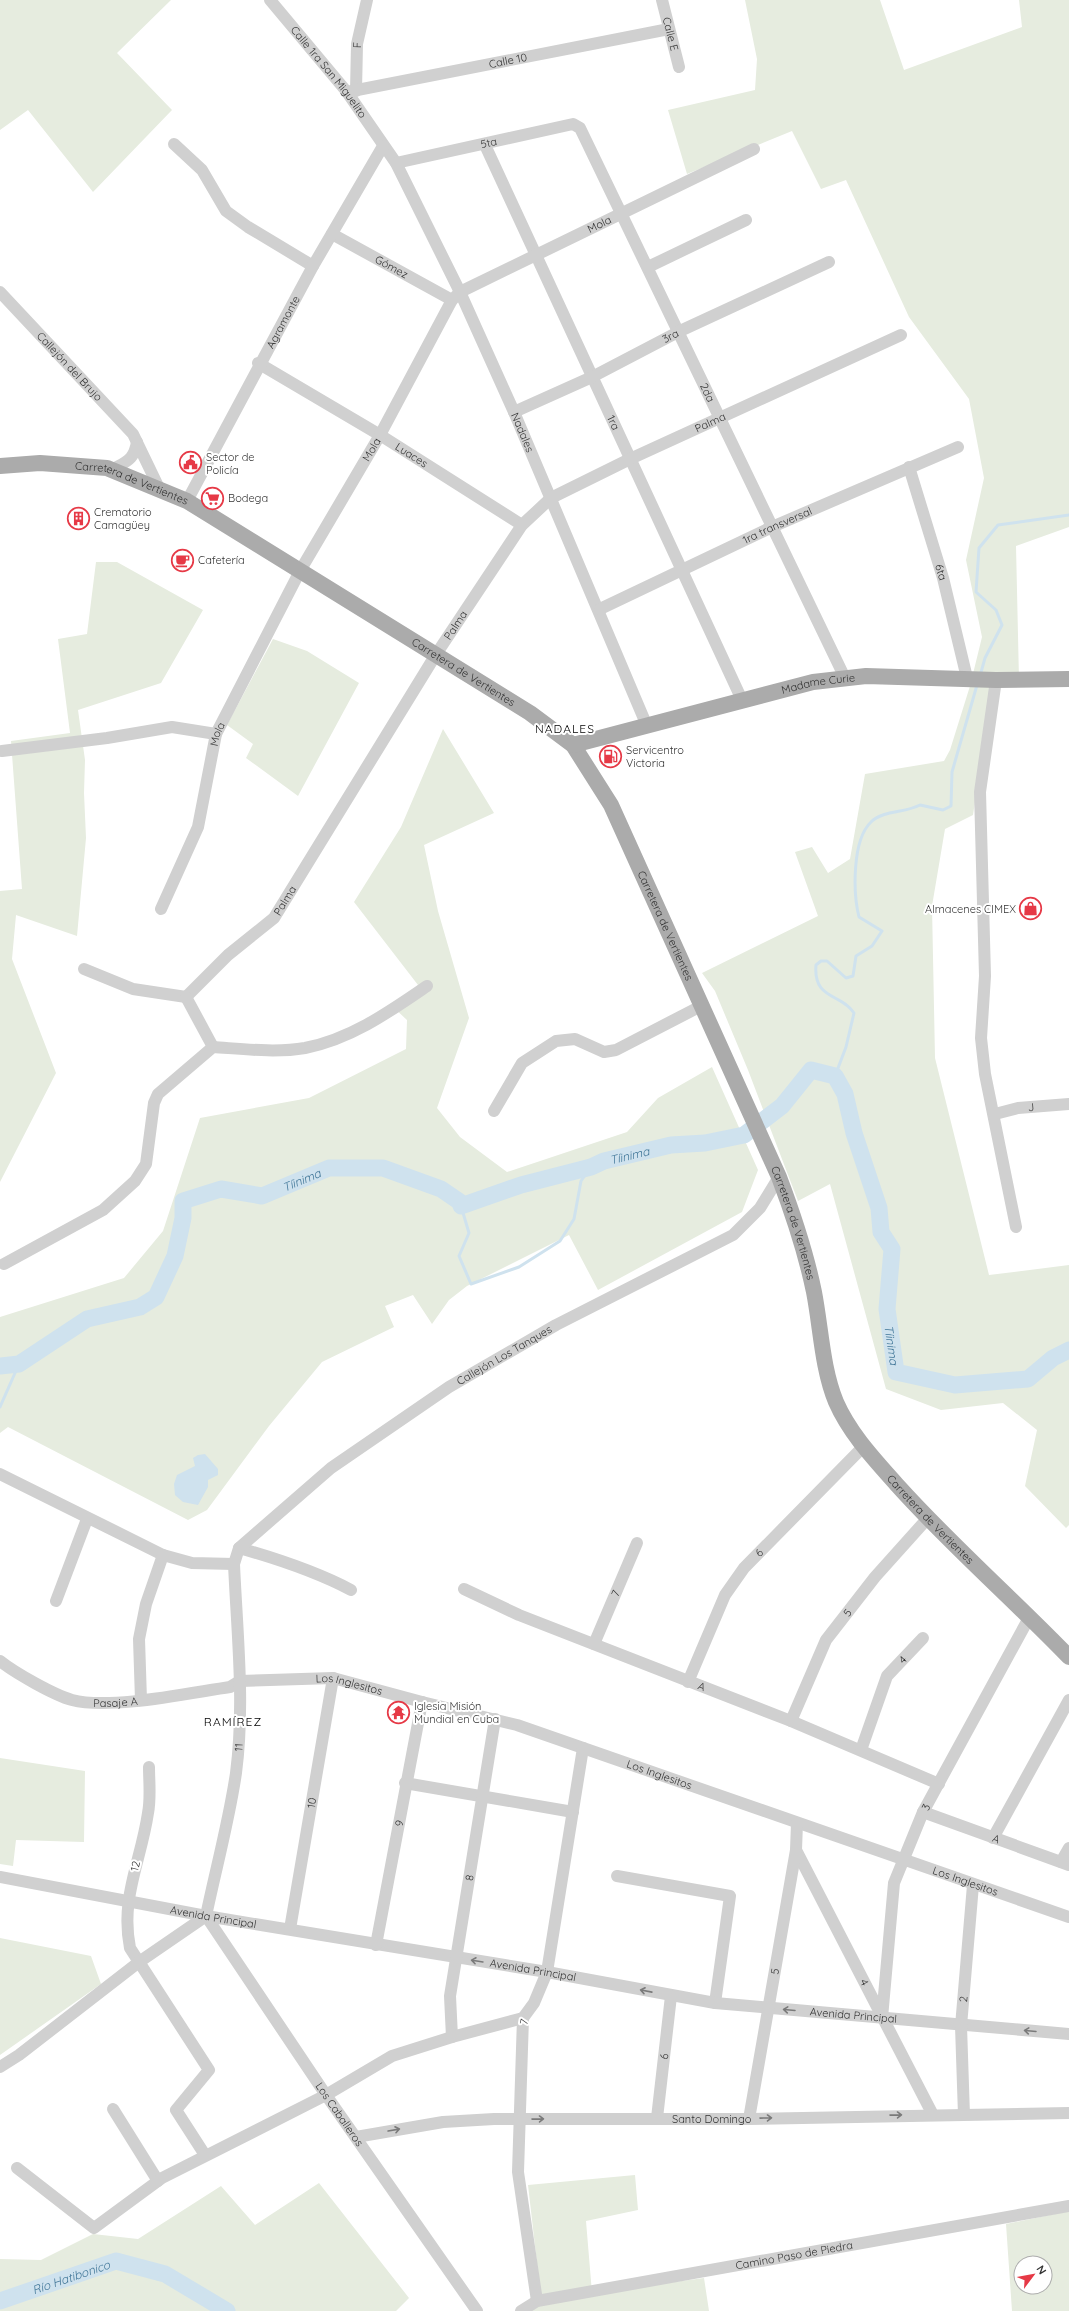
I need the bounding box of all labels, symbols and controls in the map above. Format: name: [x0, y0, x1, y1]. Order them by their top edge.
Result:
street label: Calle E: [660, 16, 682, 52]
street label: Calle 1ra San Miguelito: [288, 23, 370, 121]
street label: F: [350, 42, 364, 48]
street label: Calle 10: [488, 50, 528, 71]
street label: 5ta: [479, 134, 498, 151]
street label: Mola: [585, 213, 614, 236]
street label: Gómez: [372, 252, 411, 282]
street label: Agramonte: [263, 293, 303, 351]
street label: 3ra: [660, 326, 681, 346]
street label: Callejón del Brujo: [34, 329, 106, 404]
street label: 2da: [697, 381, 718, 404]
street label: Palma: [692, 409, 728, 435]
street label: Nadales: [508, 410, 537, 454]
street label: 1ra: [604, 413, 623, 432]
street label: Mola: [359, 435, 384, 464]
street label: Luaces: [393, 439, 430, 471]
public building icon: Sector de Policía: [177, 450, 203, 476]
place label: Sector de Policía: [206, 450, 255, 477]
street label: Carretera de Vertientes: [75, 459, 190, 508]
supermarket icon: Bodega: [199, 485, 225, 511]
place label: Bodega: [228, 491, 268, 505]
street label: 1ra transversal: [740, 504, 814, 547]
building icon: Crematorio Camagüey: [65, 505, 91, 531]
place label: Crematorio Camagüey: [94, 505, 152, 532]
cafe icon: Cafetería: [170, 547, 196, 573]
place label: Cafetería: [198, 553, 245, 567]
street label: 6ta: [932, 562, 950, 582]
street label: Palma: [441, 608, 470, 643]
street label: Carretera de Vertientes: [409, 635, 518, 709]
street label: Madame Curie: [780, 670, 856, 697]
street label: Mola: [207, 719, 228, 747]
district label: NADALES: [535, 721, 595, 736]
fuel station icon: Servicentro Victoria: [597, 743, 623, 769]
place label: Servicentro Victoria: [626, 743, 684, 770]
street label: Carretera de Vertientes: [635, 868, 696, 983]
street label: Palma: [270, 883, 299, 918]
shop icon: Almacenes CIMEX: [1018, 896, 1044, 922]
place label: Almacenes CIMEX: [925, 902, 1016, 916]
street label: J: [1028, 1100, 1035, 1114]
water label: Tíinima: [608, 1143, 651, 1167]
street label: Carretera de Vertientes: [768, 1164, 818, 1281]
water label: Tíinima: [280, 1165, 323, 1194]
street label: Callejón Los Tanques: [454, 1322, 554, 1388]
water label: Tíinima: [882, 1324, 903, 1367]
street label: Carretera de Vertientes: [884, 1472, 977, 1567]
street label: 6: [752, 1546, 766, 1560]
street label: 7: [608, 1588, 623, 1599]
street label: 5: [840, 1606, 855, 1619]
street label: 4: [895, 1653, 910, 1667]
street label: Los Inglesitos: [315, 1671, 384, 1698]
street label: A: [696, 1678, 708, 1694]
street label: Pasaje A: [93, 1694, 138, 1710]
temple icon: Iglesia Misión Mundial en Cuba: [385, 1699, 411, 1725]
place label: Iglesia Misión Mundial en Cuba: [414, 1699, 499, 1726]
district label: RAMÍREZ: [204, 1714, 262, 1729]
street label: 11: [231, 1743, 246, 1752]
street label: Los Inglesitos: [625, 1757, 694, 1792]
street label: 10: [304, 1796, 319, 1809]
street label: 3: [918, 1801, 933, 1813]
street label: 9: [392, 1819, 407, 1827]
street label: A: [991, 1831, 1002, 1846]
street label: 12: [127, 1859, 143, 1873]
street label: Los Inglesitos: [931, 1863, 1000, 1899]
street label: 8: [462, 1873, 477, 1882]
street label: Avenida Principal: [169, 1902, 257, 1931]
street label: Avenida Principal: [489, 1956, 577, 1984]
one-way arrow: [471, 1957, 484, 1965]
street label: 5: [767, 1967, 782, 1975]
street label: 4: [857, 1977, 872, 1988]
one-way arrow: [640, 1987, 653, 1995]
street label: 2: [956, 1996, 971, 2003]
street label: Avenida Principal: [809, 2004, 898, 2026]
one-way arrow: [783, 2007, 796, 2014]
street label: 7: [517, 2017, 532, 2026]
one-way arrow: [1024, 2028, 1037, 2035]
street label: 6: [657, 2053, 671, 2060]
street label: Los Caballeros: [312, 2080, 367, 2149]
street label: Santo Domingo: [672, 2112, 752, 2126]
one-way arrow: [889, 2112, 902, 2119]
one-way arrow: [531, 2115, 544, 2123]
one-way arrow: [759, 2115, 772, 2122]
one-way arrow: [388, 2126, 401, 2134]
street label: Camino Paso de Piedra: [734, 2238, 854, 2272]
north arrow: [1013, 2255, 1053, 2295]
water label: Río Hatibonico: [30, 2256, 112, 2297]
text: N: [1033, 2263, 1050, 2277]

